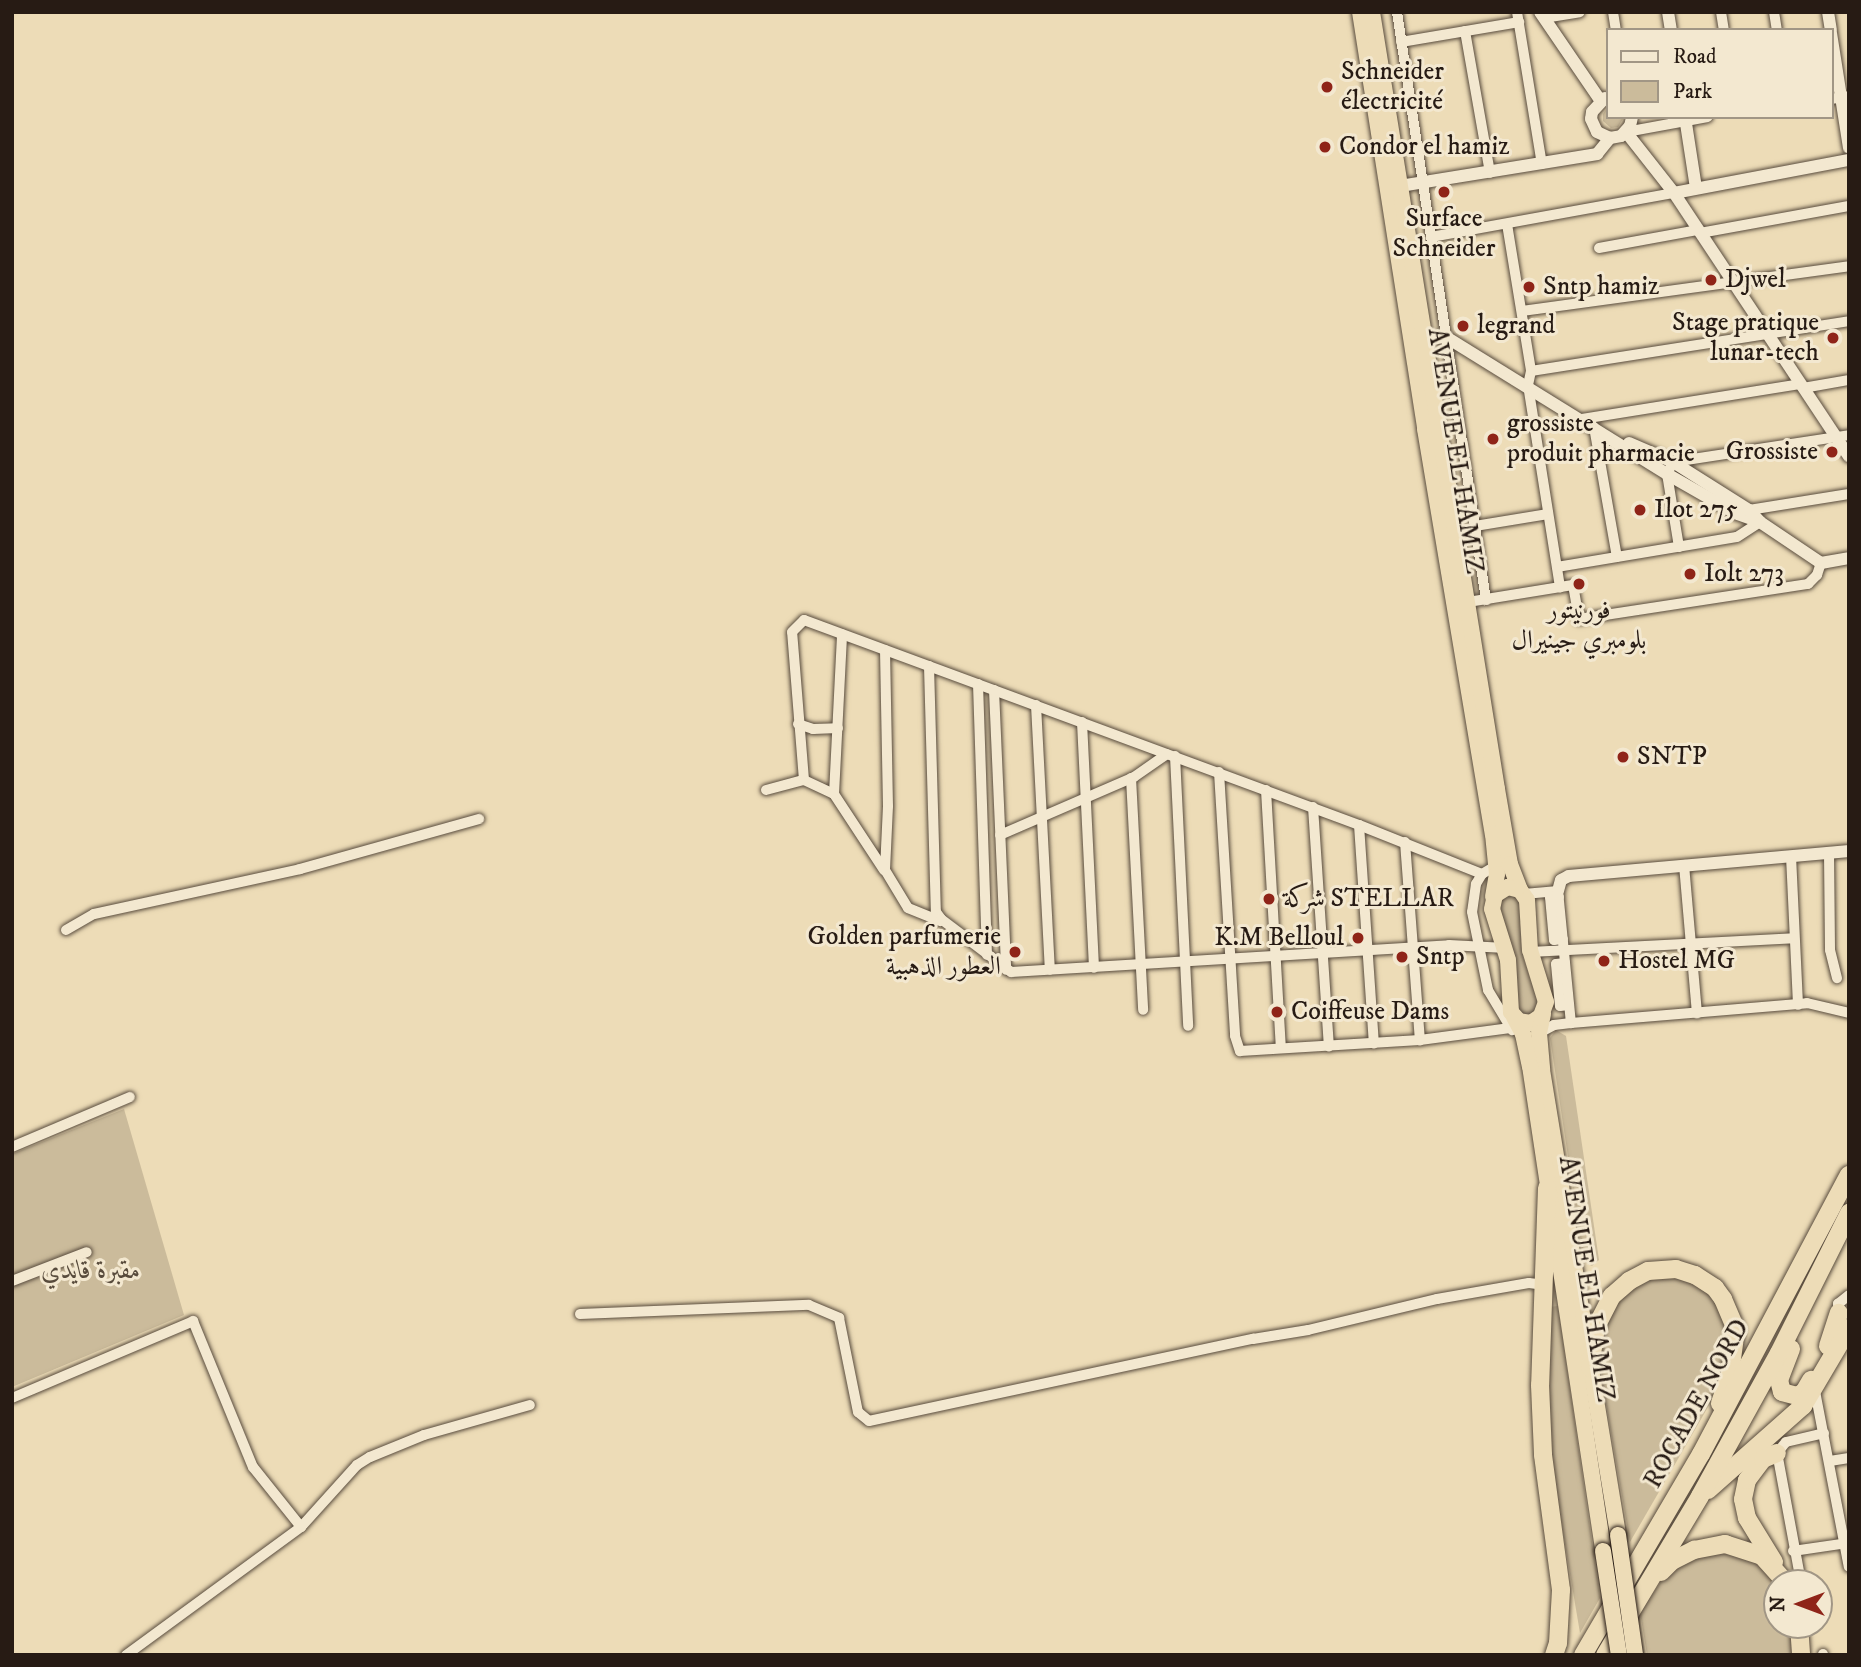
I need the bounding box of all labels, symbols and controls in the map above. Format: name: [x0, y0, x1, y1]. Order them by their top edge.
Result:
legend: [1605, 28, 1833, 119]
text: Road: [1673, 44, 1717, 70]
place label: Schneider électricité: [1341, 56, 1444, 118]
marker: Schneider électricité: [1319, 79, 1335, 95]
text: Park: [1673, 79, 1712, 105]
place label: Condor el hamiz: [1339, 131, 1510, 163]
marker: Condor el hamiz: [1317, 139, 1333, 155]
marker: Surface Schneider: [1436, 184, 1452, 200]
place label: Surface Schneider: [1393, 203, 1495, 264]
place label: Djwel: [1725, 264, 1786, 296]
place label: Sntp hamiz: [1543, 271, 1659, 303]
marker: Djwel: [1703, 272, 1719, 288]
marker: Sntp hamiz: [1521, 279, 1537, 295]
place label: Stage pratique lunar-tech: [1672, 307, 1819, 368]
place label: legrand: [1477, 310, 1555, 342]
marker: legrand: [1455, 318, 1471, 334]
street label: AVENUE EL HAMIZ: [1420, 326, 1490, 576]
marker: Stage pratique lunar-tech: [1825, 330, 1841, 346]
place label: grossiste produit pharmacie: [1507, 408, 1695, 470]
marker: grossiste produit pharmacie: [1485, 431, 1501, 447]
place label: Grossiste: [1726, 436, 1818, 468]
marker: Grossiste: [1824, 444, 1840, 460]
place label: Ilot 275: [1654, 494, 1738, 526]
marker: Ilot 275: [1632, 502, 1648, 518]
place label: Iolt 273: [1704, 558, 1784, 590]
marker: Iolt 273: [1682, 566, 1698, 582]
marker: فورنيتور بلومبري جينيرال: [1571, 576, 1587, 592]
place label: فورنيتور بلومبري جينيرال: [1512, 595, 1646, 656]
place label: SNTP: [1637, 741, 1707, 773]
marker: SNTP: [1615, 749, 1631, 765]
place label: شركة STELLAR: [1283, 883, 1454, 915]
marker: شركة STELLAR: [1261, 891, 1277, 907]
place label: Golden parfumerie العطور الذهبية: [808, 921, 1001, 982]
place label: K.M Belloul: [1214, 922, 1344, 954]
marker: K.M Belloul: [1350, 930, 1366, 946]
place label: Sntp: [1416, 941, 1464, 973]
marker: Golden parfumerie العطور الذهبية: [1007, 944, 1023, 960]
place label: Hostel MG: [1618, 945, 1735, 977]
marker: Sntp: [1394, 949, 1410, 965]
marker: Hostel MG: [1596, 953, 1612, 969]
place label: Coiffeuse Dams: [1291, 996, 1449, 1028]
marker: Coiffeuse Dams: [1269, 1004, 1285, 1020]
street label: AVENUE EL HAMIZ: [1551, 1154, 1621, 1404]
park label: مقبرة قايدي: [41, 1255, 141, 1287]
street label: ROCADE NORD: [1638, 1314, 1756, 1494]
north arrow: [1763, 1569, 1833, 1639]
text: N: [1767, 1596, 1790, 1612]

